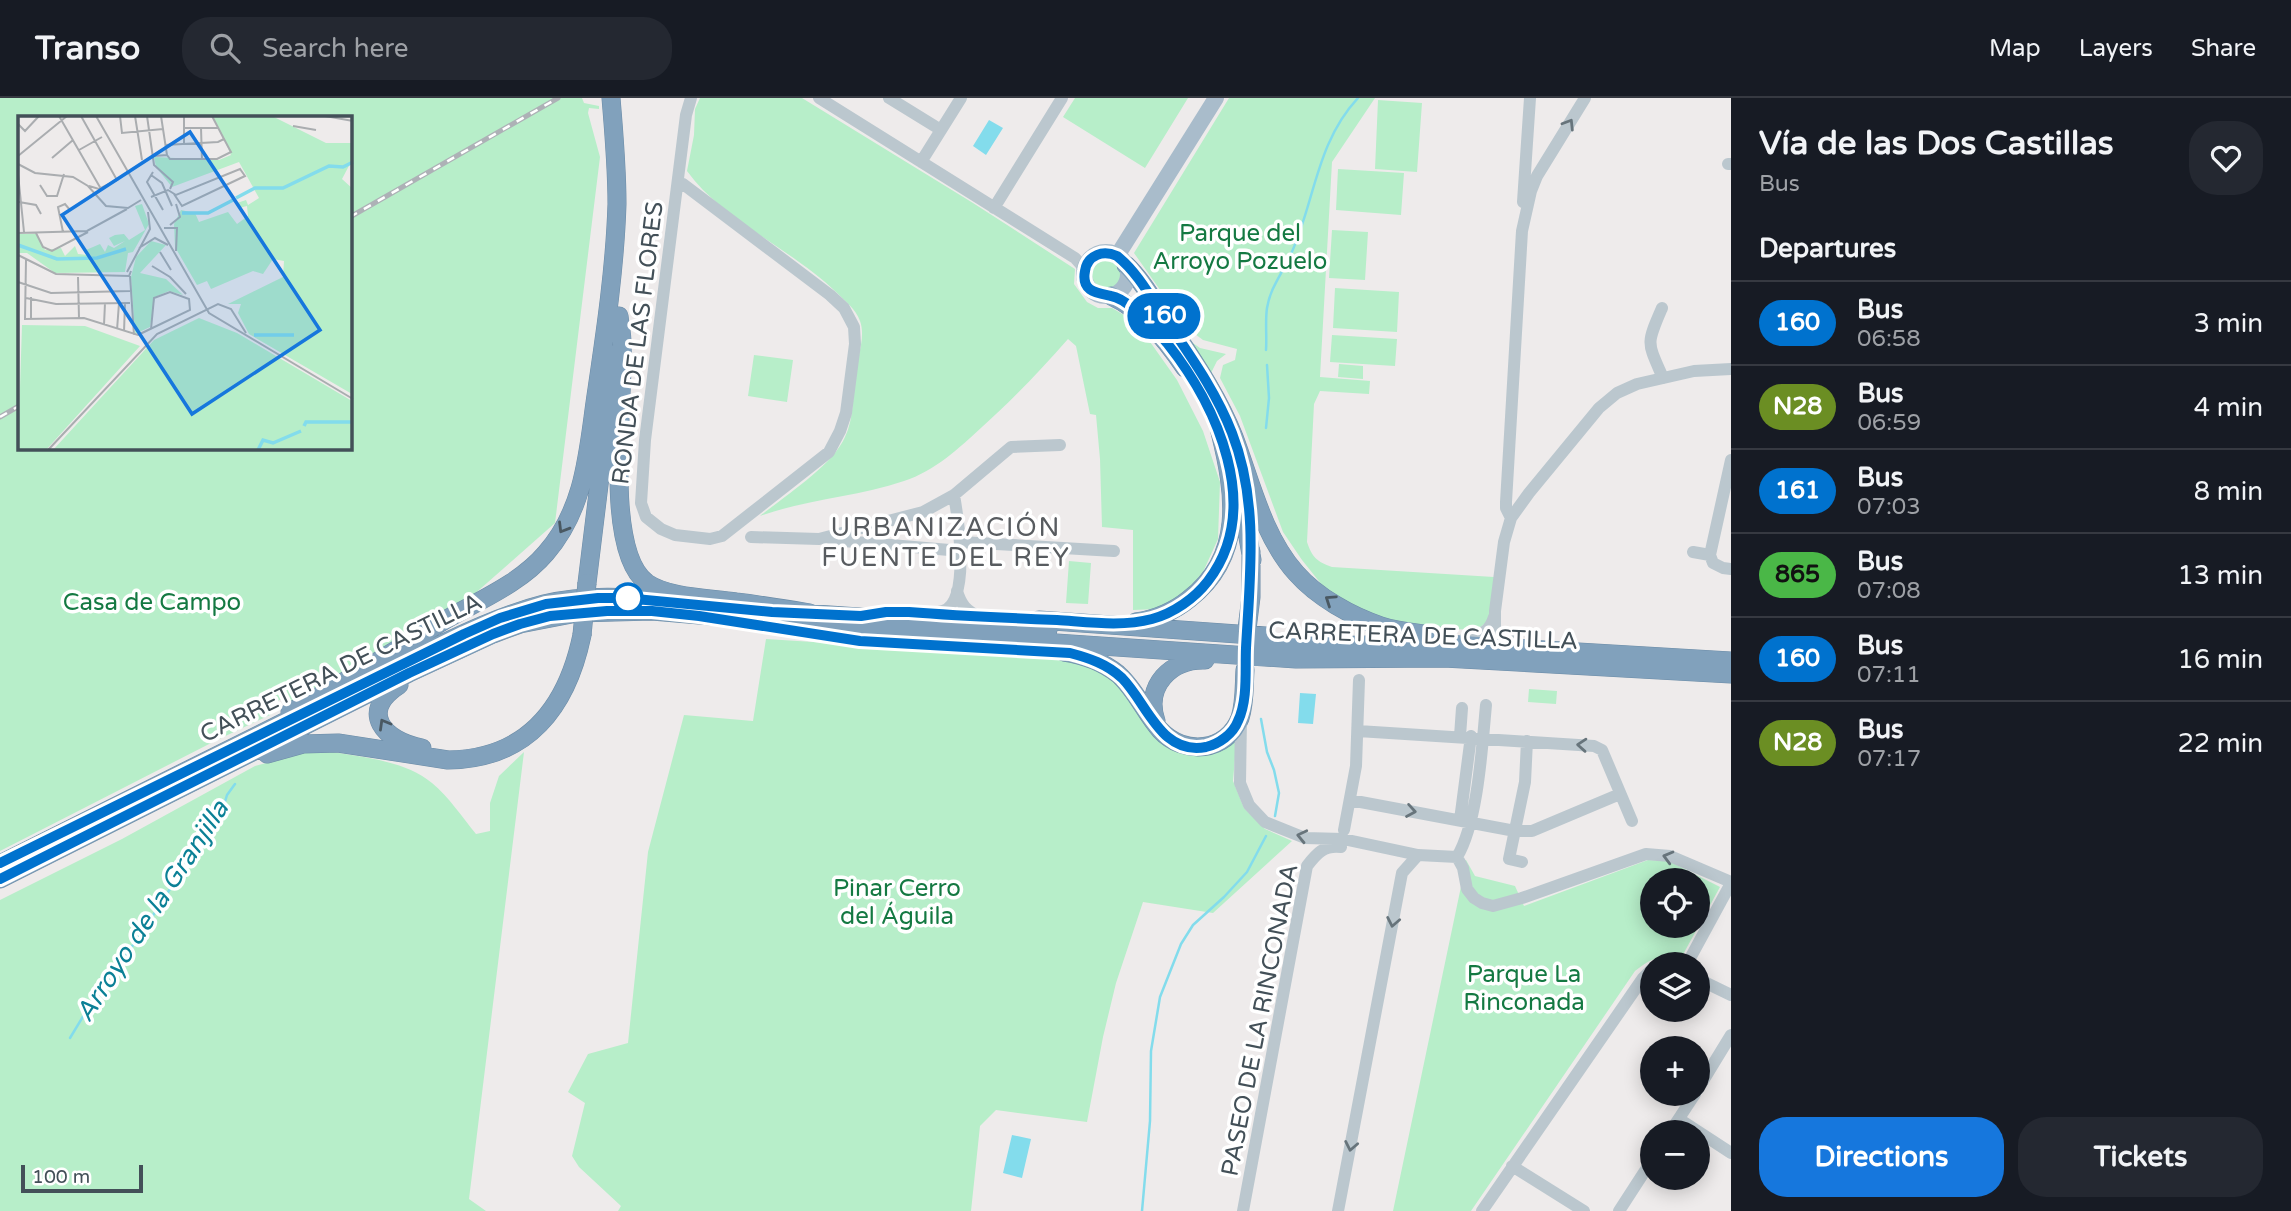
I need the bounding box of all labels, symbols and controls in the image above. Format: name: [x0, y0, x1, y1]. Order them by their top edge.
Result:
search box: [182, 17, 672, 80]
text: Transo: [35, 29, 140, 68]
icon: search: [206, 29, 244, 67]
text: Search here: [262, 33, 409, 64]
text: Map: [1989, 34, 2041, 63]
text: Layers: [2079, 34, 2153, 63]
text: Share: [2191, 34, 2256, 63]
inset map: [18, 116, 352, 450]
one-way arrow: [1560, 119, 1573, 132]
button: heart: [2189, 121, 2263, 195]
text: Vía de las Dos Castillas: [1759, 124, 2114, 163]
text: Bus: [1759, 170, 1800, 198]
street label: RONDA DE LAS FLORES: [606, 200, 670, 486]
park label: Parque del Arroyo Pozuelo: [1153, 219, 1327, 276]
text: Departures: [1759, 233, 1896, 264]
line badge: 160: [1124, 293, 1204, 339]
text: Bus: [1857, 294, 1903, 325]
text: 160: [1141, 301, 1187, 330]
text: 160: [1775, 308, 1820, 337]
text: 3 min: [2194, 308, 2263, 339]
text: 06:58: [1857, 325, 1921, 353]
text: Bus: [1857, 378, 1904, 409]
text: N28: [1773, 392, 1822, 421]
text: 4 min: [2194, 392, 2263, 423]
text: 06:59: [1857, 409, 1921, 437]
text: Bus: [1857, 462, 1903, 493]
text: 161: [1775, 476, 1820, 505]
text: 8 min: [2194, 476, 2263, 507]
text: 07:03: [1857, 493, 1921, 521]
district label: URBANIZACIÓN FUENTE DEL REY: [821, 511, 1071, 573]
one-way arrow: [559, 521, 572, 534]
text: Bus: [1857, 546, 1903, 577]
text: 865: [1775, 560, 1820, 589]
text: 13 min: [2177, 560, 2263, 591]
text: 07:08: [1857, 577, 1921, 605]
unlabelled marker: [613, 583, 643, 613]
street label: CARRETERA DE CASTILLA: [195, 587, 487, 749]
park label: Casa de Campo: [63, 588, 241, 617]
one-way arrow: [1325, 595, 1338, 608]
street label: CARRETERA DE CASTILLA: [1268, 616, 1578, 656]
text: Bus: [1857, 630, 1903, 661]
text: 160: [1775, 644, 1820, 673]
text: 16 min: [2177, 644, 2263, 675]
text: 07:11: [1857, 661, 1921, 689]
text: Bus: [1857, 714, 1904, 745]
one-way arrow: [379, 719, 392, 732]
text: N28: [1773, 728, 1822, 757]
text: 22 min: [2177, 728, 2263, 759]
one-way arrow: [1576, 738, 1587, 753]
text: 07:17: [1857, 745, 1921, 773]
water label: Arroyo de la Granjilla: [69, 794, 236, 1027]
one-way arrow: [1405, 803, 1417, 818]
one-way arrow: [1297, 829, 1309, 844]
one-way arrow: [1662, 851, 1674, 865]
street label: PASEO DE LA RINCONADA: [1215, 861, 1305, 1179]
map controls: [1640, 868, 1710, 1190]
button: locate: [1640, 868, 1710, 938]
park label: Pinar Cerro del Águila: [833, 874, 961, 931]
one-way arrow: [1386, 916, 1401, 928]
button: layers: [1640, 952, 1710, 1022]
park label: Parque La Rinconada: [1463, 960, 1585, 1017]
button: +: [1640, 1036, 1710, 1106]
button: Directions: [1759, 1117, 2004, 1197]
button: Tickets: [2018, 1117, 2263, 1197]
button: −: [1640, 1120, 1710, 1190]
one-way arrow: [1344, 1140, 1359, 1152]
scale bar: [21, 1162, 144, 1194]
text: 100 m: [32, 1166, 90, 1188]

